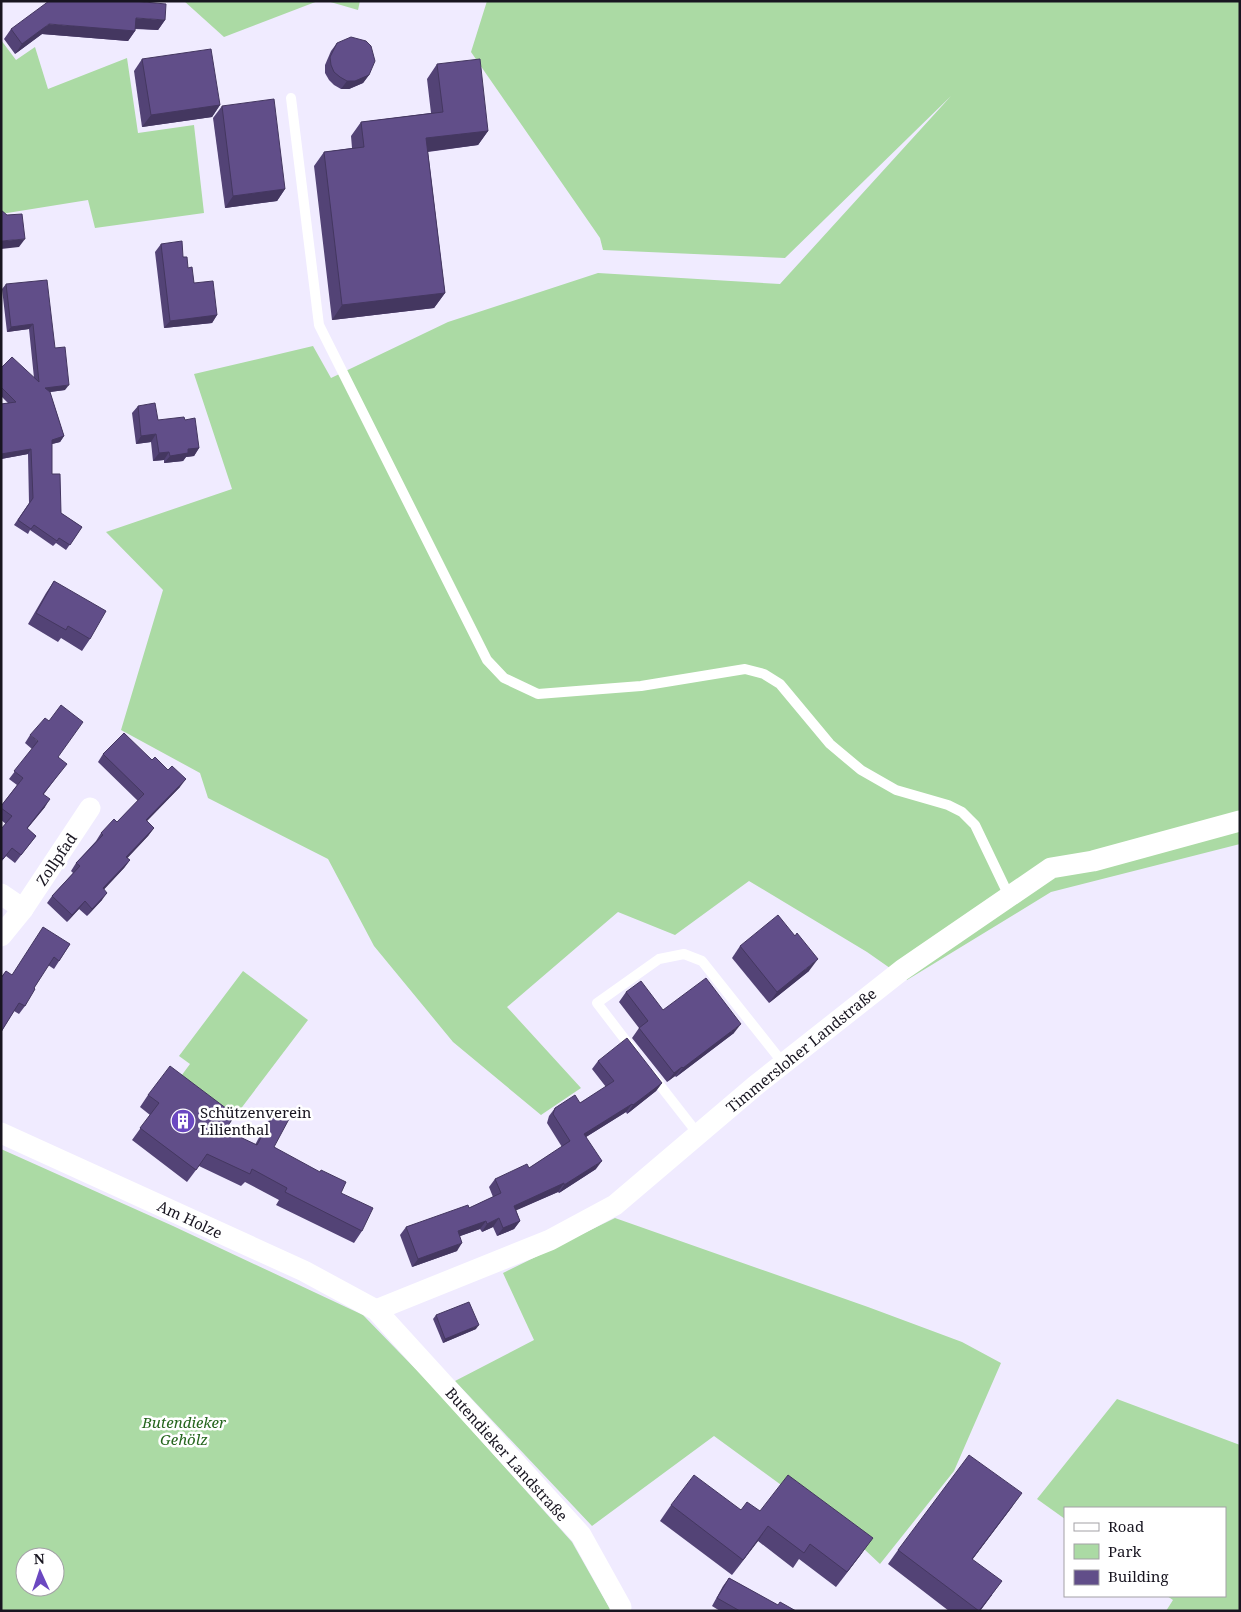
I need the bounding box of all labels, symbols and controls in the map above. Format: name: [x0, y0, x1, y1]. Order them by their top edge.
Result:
street label: Zollpfad: [31, 829, 81, 889]
street label: Timmersloher Landstraße: [722, 983, 880, 1117]
place label: Schützenverein Lilienthal: [200, 1102, 312, 1139]
building icon: Schützenverein Lilienthal: [170, 1108, 196, 1134]
street label: Am Holze: [154, 1195, 226, 1243]
street label: Butendieker Landstraße: [442, 1383, 572, 1525]
park label: Butendieker Gehölz: [141, 1412, 227, 1449]
legend: [1064, 1507, 1226, 1597]
text: Road: [1108, 1516, 1144, 1536]
text: Park: [1108, 1541, 1142, 1561]
north arrow: [15, 1547, 65, 1597]
text: N: [33, 1549, 45, 1568]
text: Building: [1108, 1566, 1169, 1586]

